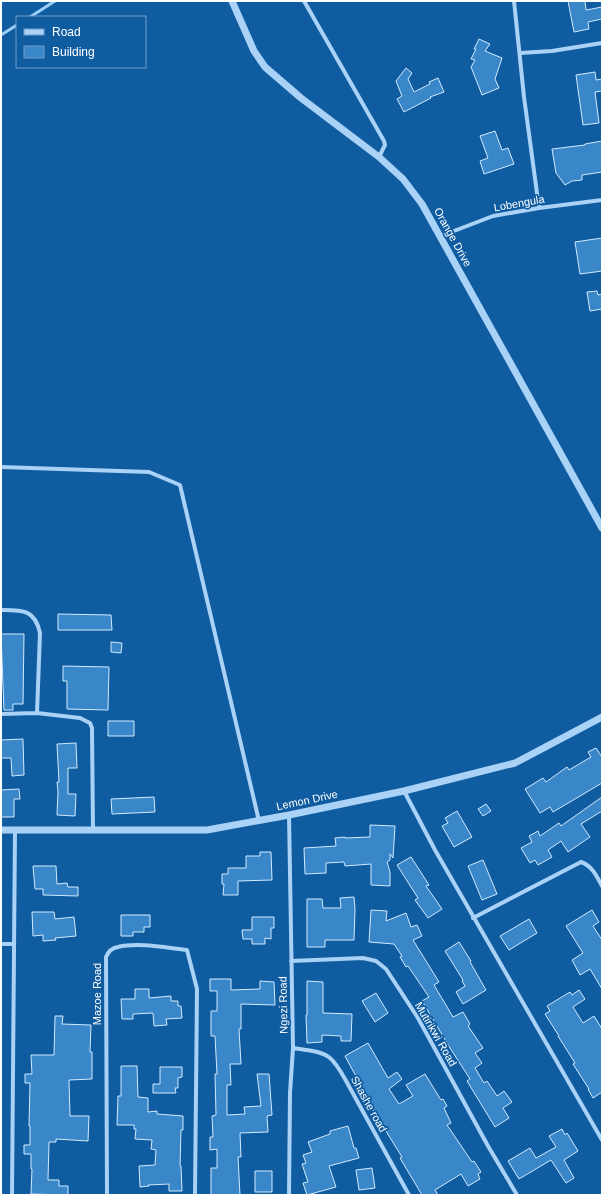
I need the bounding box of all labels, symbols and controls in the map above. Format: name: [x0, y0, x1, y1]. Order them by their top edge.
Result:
legend: [16, 16, 146, 68]
text: Road: [52, 25, 81, 39]
text: Building: [52, 45, 95, 59]
street label: Lobengula: [493, 192, 546, 213]
street label: Orange Drive: [432, 205, 474, 269]
street label: Lemon Drive: [275, 788, 339, 812]
street label: Mazoe Road: [91, 963, 103, 1025]
street label: Ngezi Road: [276, 976, 290, 1034]
street label: Mutirikwi Road: [413, 1000, 459, 1068]
street label: Shashe road: [349, 1074, 389, 1134]

